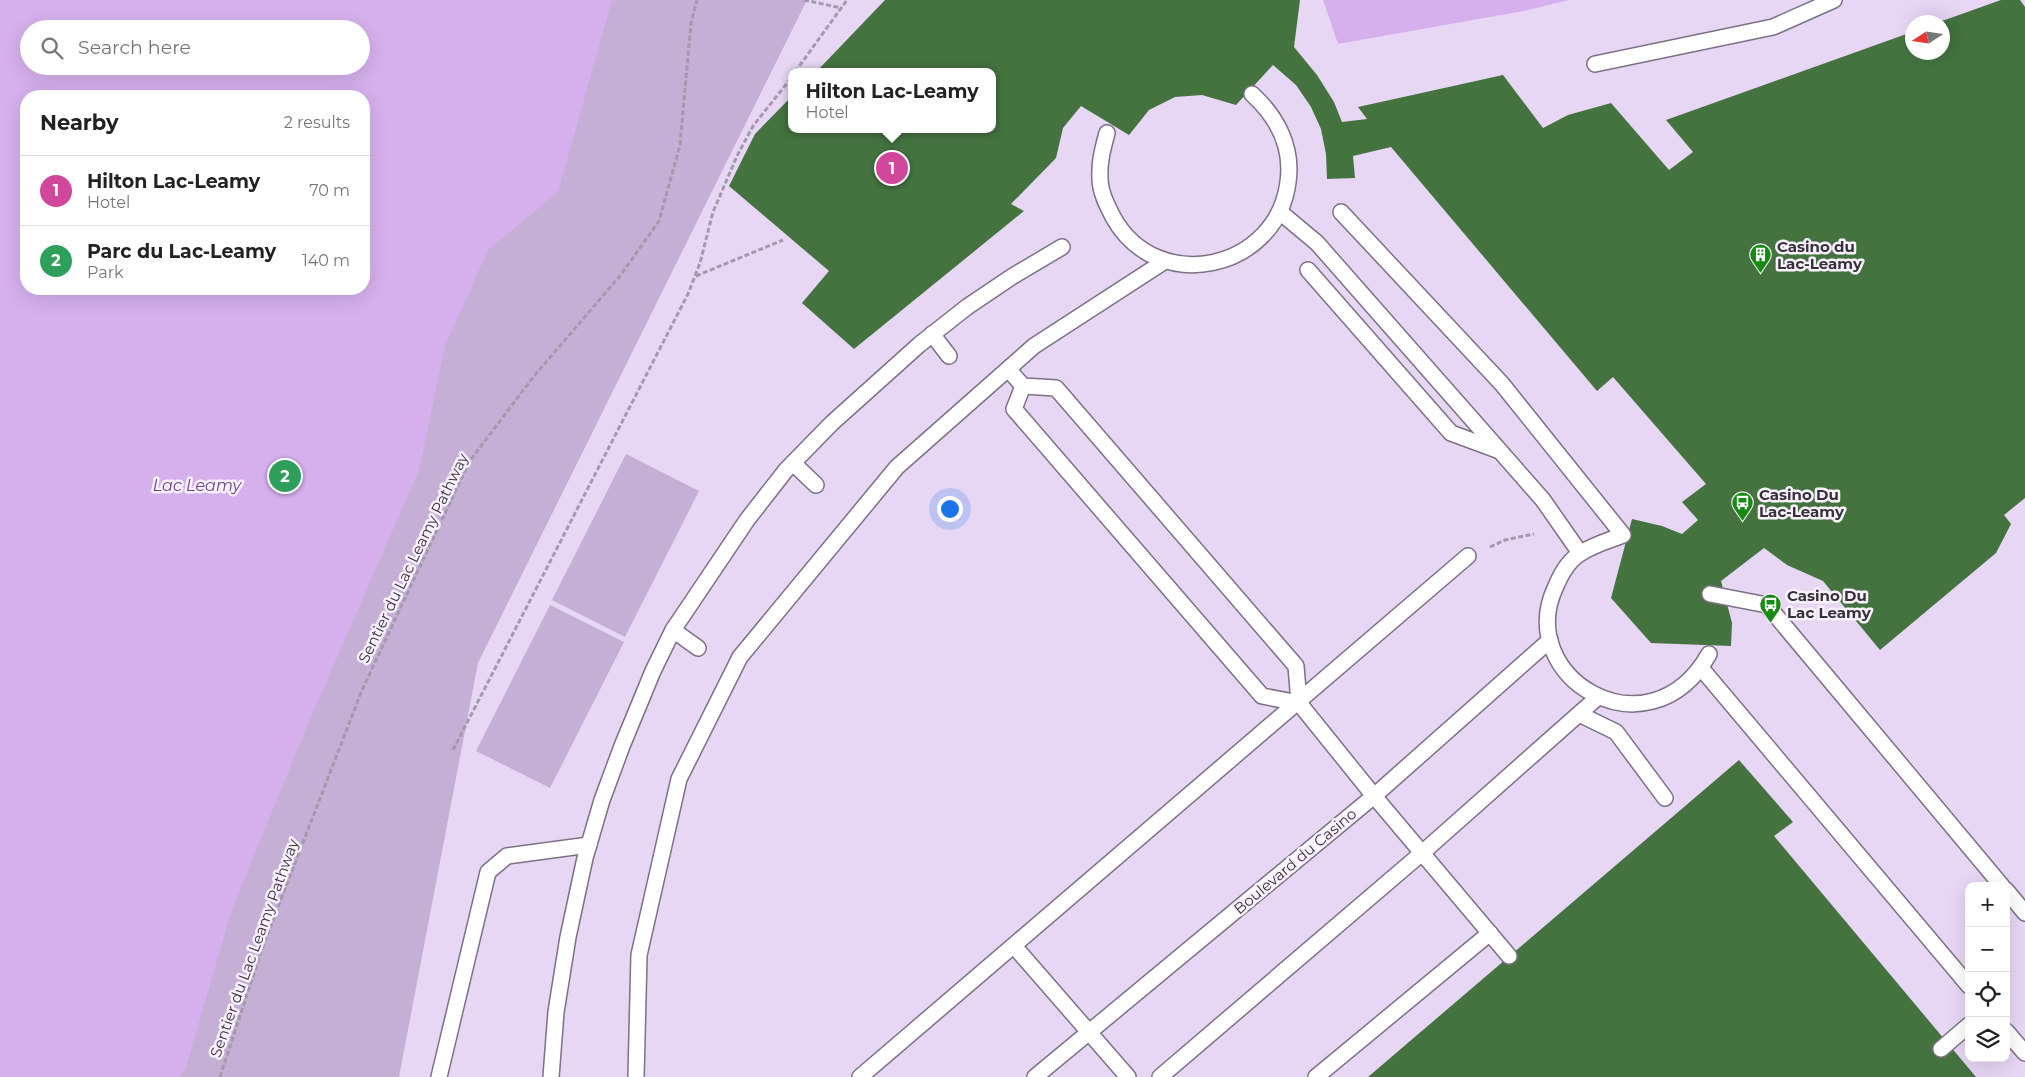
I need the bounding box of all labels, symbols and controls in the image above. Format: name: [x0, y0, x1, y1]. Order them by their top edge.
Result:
north arrow: [1905, 15, 1950, 60]
search box: [20, 20, 370, 75]
icon: search: [38, 34, 66, 62]
text: Search here: [78, 36, 191, 59]
popup: [788, 68, 996, 133]
text: Hilton Lac-Leamy: [805, 80, 979, 103]
text: Hotel: [805, 103, 849, 122]
text: Nearby: [40, 110, 119, 135]
text: 2 results: [284, 113, 350, 132]
pin: 1: [876, 149, 908, 187]
text: Hilton Lac-Leamy: [87, 170, 260, 193]
text: 1: [53, 181, 59, 200]
text: 70 m: [309, 181, 350, 200]
text: Hotel: [87, 193, 130, 212]
place label: Casino du Lac-Leamy: [1777, 237, 1863, 273]
text: Parc du Lac-Leamy: [87, 240, 276, 263]
building icon: Casino du Lac-Leamy: [1749, 243, 1773, 274]
text: 2: [51, 251, 61, 270]
text: 140 m: [302, 251, 350, 270]
text: Park: [87, 263, 124, 282]
street label: Sentier du Lac Leamy Pathway: [354, 449, 473, 666]
pin: 2: [269, 457, 301, 495]
water label: Lac Leamy: [153, 476, 243, 495]
place label: Casino Du Lac-Leamy: [1759, 485, 1845, 521]
bus stop icon: Casino Du Lac-Leamy: [1731, 491, 1755, 522]
your location: [937, 496, 963, 522]
place label: Casino Du Lac Leamy: [1787, 586, 1872, 622]
bus stop icon: Casino Du Lac Leamy: [1759, 592, 1783, 623]
street label: Boulevard du Casino: [1230, 804, 1360, 918]
street label: Sentier du Lac Leamy Pathway: [206, 835, 303, 1060]
map controls: [1965, 882, 2010, 1062]
button: +: [1965, 882, 2010, 927]
button: −: [1965, 927, 2010, 972]
button: locate: [1965, 972, 2010, 1017]
button: layers: [1965, 1017, 2010, 1062]

